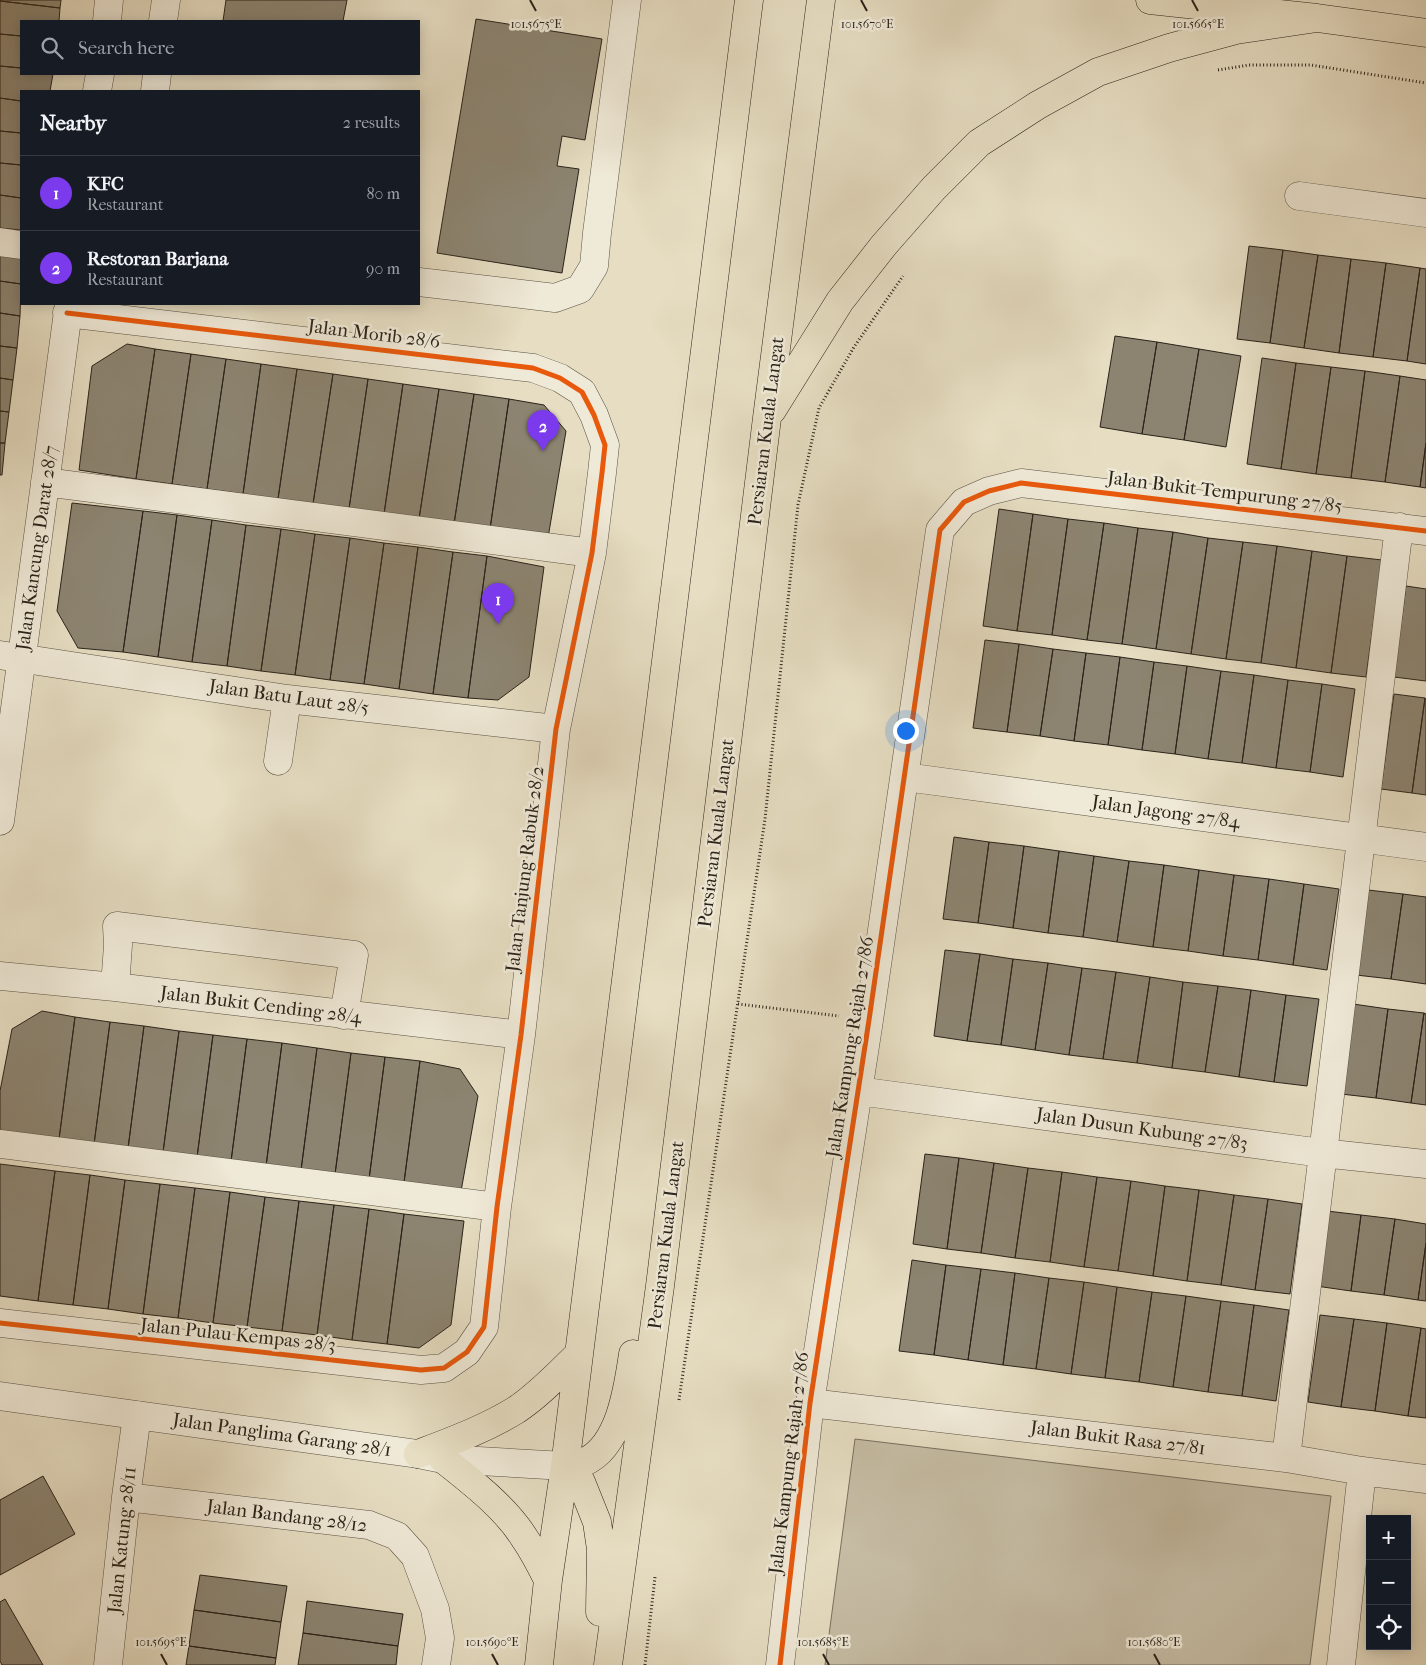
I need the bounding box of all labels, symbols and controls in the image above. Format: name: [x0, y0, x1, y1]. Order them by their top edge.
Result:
text: 101.5675°E: [510, 17, 562, 31]
text: 101.5670°E: [841, 17, 893, 31]
text: 101.5665°E: [1172, 17, 1224, 31]
search box: [20, 20, 420, 75]
icon: search: [38, 34, 66, 62]
text: Search here: [78, 37, 174, 59]
text: Nearby: [40, 111, 106, 135]
text: 2 results: [343, 113, 400, 132]
text: KFC: [87, 173, 124, 195]
text: 1: [53, 184, 59, 203]
text: 80 m: [366, 184, 400, 203]
text: Restaurant: [87, 195, 163, 214]
text: Restoran Barjana: [87, 248, 228, 270]
text: 2: [52, 259, 60, 278]
text: 90 m: [366, 259, 400, 278]
text: Restaurant: [87, 270, 163, 289]
street label: Jalan Morib 28/6: [305, 315, 442, 353]
street label: Persiaran Kuala Langat: [744, 335, 789, 527]
pin: 2: [527, 410, 559, 451]
street label: Jalan Kancung Darat 28/7: [11, 444, 62, 654]
street label: Jalan Bukit Tempurung 27/85: [1104, 466, 1344, 517]
pin: 1: [482, 583, 514, 624]
street label: Jalan Batu Laut 28/5: [206, 675, 370, 719]
your location: [893, 718, 919, 744]
street label: Persiaran Kuala Langat: [694, 737, 739, 929]
street label: Jalan Tanjung Rabuk 28/2: [501, 764, 549, 975]
street label: Jalan Jagong 27/84: [1089, 790, 1242, 833]
street label: Jalan Kampung Rajah 27/86: [821, 934, 878, 1161]
street label: Jalan Bukit Cending 28/4: [157, 981, 364, 1028]
street label: Jalan Dusun Kubung 27/83: [1033, 1103, 1249, 1155]
street label: Persiaran Kuala Langat: [644, 1139, 689, 1331]
street label: Jalan Pulau Kempas 28/3: [137, 1314, 337, 1356]
street label: Jalan Kampung Rajah 27/86: [764, 1350, 814, 1577]
street label: Jalan Panglima Garang 28/1: [169, 1408, 393, 1461]
street label: Jalan Bukit Rasa 27/81: [1027, 1416, 1207, 1460]
street label: Jalan Katung 28/11: [103, 1465, 141, 1617]
street label: Jalan Bandang 28/12: [203, 1495, 369, 1537]
map controls: [1366, 1515, 1411, 1650]
button: +: [1366, 1515, 1411, 1560]
button: −: [1366, 1560, 1411, 1605]
button: locate: [1366, 1605, 1411, 1650]
text: 101.5695°E: [135, 1635, 187, 1649]
text: 101.5690°E: [465, 1635, 519, 1649]
text: 101.5685°E: [797, 1635, 849, 1649]
text: 101.5680°E: [1128, 1635, 1180, 1649]

